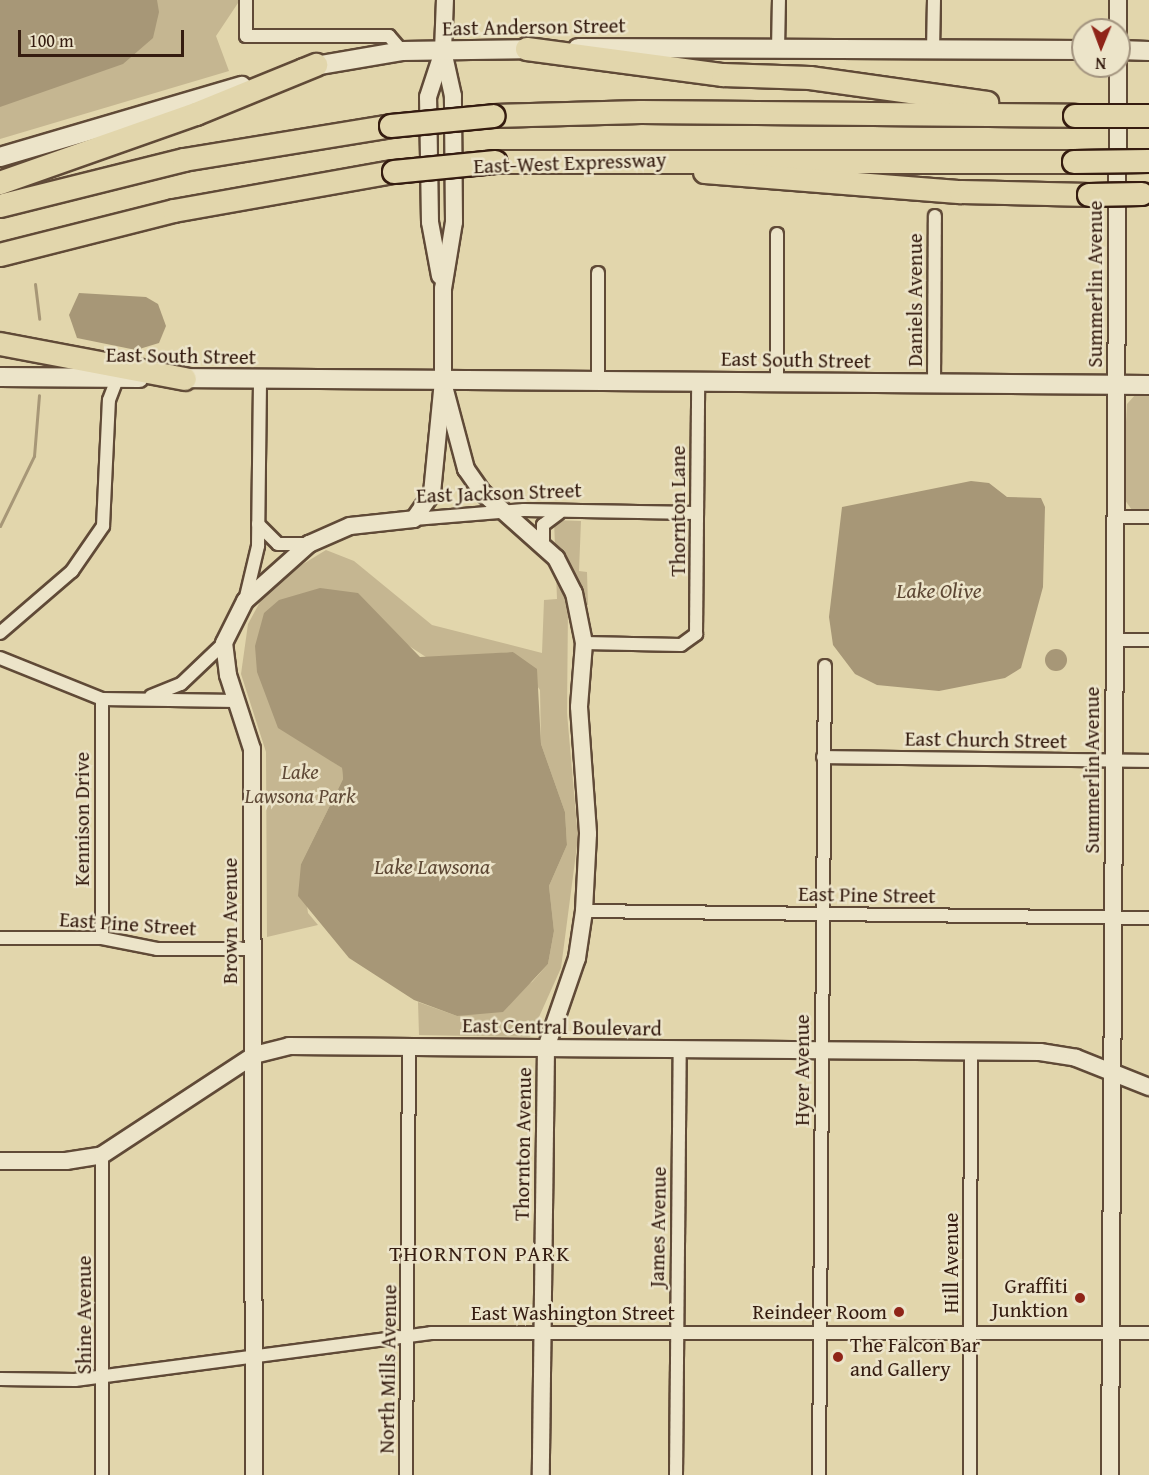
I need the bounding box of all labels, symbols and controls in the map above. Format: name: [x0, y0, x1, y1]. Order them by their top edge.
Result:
street label: East Anderson Street: [442, 13, 626, 41]
scale bar: [21, 18, 188, 56]
north arrow: [1071, 18, 1131, 78]
text: 100 m: [29, 27, 74, 54]
text: N: [1095, 52, 1106, 76]
street label: East-West Expressway: [473, 147, 667, 179]
street label: Summerlin Avenue: [1082, 200, 1108, 368]
street label: Daniels Avenue: [902, 233, 928, 367]
street label: East South Street: [106, 342, 256, 370]
street label: East South Street: [721, 346, 871, 374]
street label: Thornton Lane: [665, 445, 691, 577]
street label: East Jackson Street: [416, 478, 582, 508]
water label: Lake Olive: [896, 578, 982, 604]
street label: Summerlin Avenue: [1079, 686, 1105, 854]
street label: East Church Street: [905, 726, 1067, 754]
street label: Kennison Drive: [69, 752, 95, 886]
park label: Lake Lawsona Park: [245, 759, 355, 809]
water label: Lake Lawsona: [374, 854, 490, 880]
street label: Brown Avenue: [217, 858, 243, 984]
street label: East Pine Street: [798, 881, 936, 909]
street label: East Pine Street: [59, 907, 197, 941]
street label: East Central Boulevard: [462, 1013, 662, 1041]
street label: Hyer Avenue: [789, 1014, 815, 1126]
street label: Thornton Avenue: [509, 1067, 537, 1221]
street label: James Avenue: [644, 1166, 672, 1288]
street label: Hill Avenue: [938, 1213, 964, 1313]
district label: THORNTON PARK: [389, 1241, 571, 1267]
street label: Shine Avenue: [71, 1256, 97, 1374]
place label: Graffiti Junktion: [992, 1273, 1068, 1323]
street label: North Mills Avenue: [374, 1284, 402, 1454]
marker: Graffiti Junktion: [1073, 1291, 1087, 1305]
place label: Reindeer Room: [752, 1299, 887, 1325]
street label: East Washington Street: [471, 1300, 675, 1326]
marker: Reindeer Room: [892, 1305, 906, 1319]
place label: The Falcon Bar and Gallery: [850, 1332, 980, 1382]
marker: The Falcon Bar and Gallery: [831, 1350, 845, 1364]

